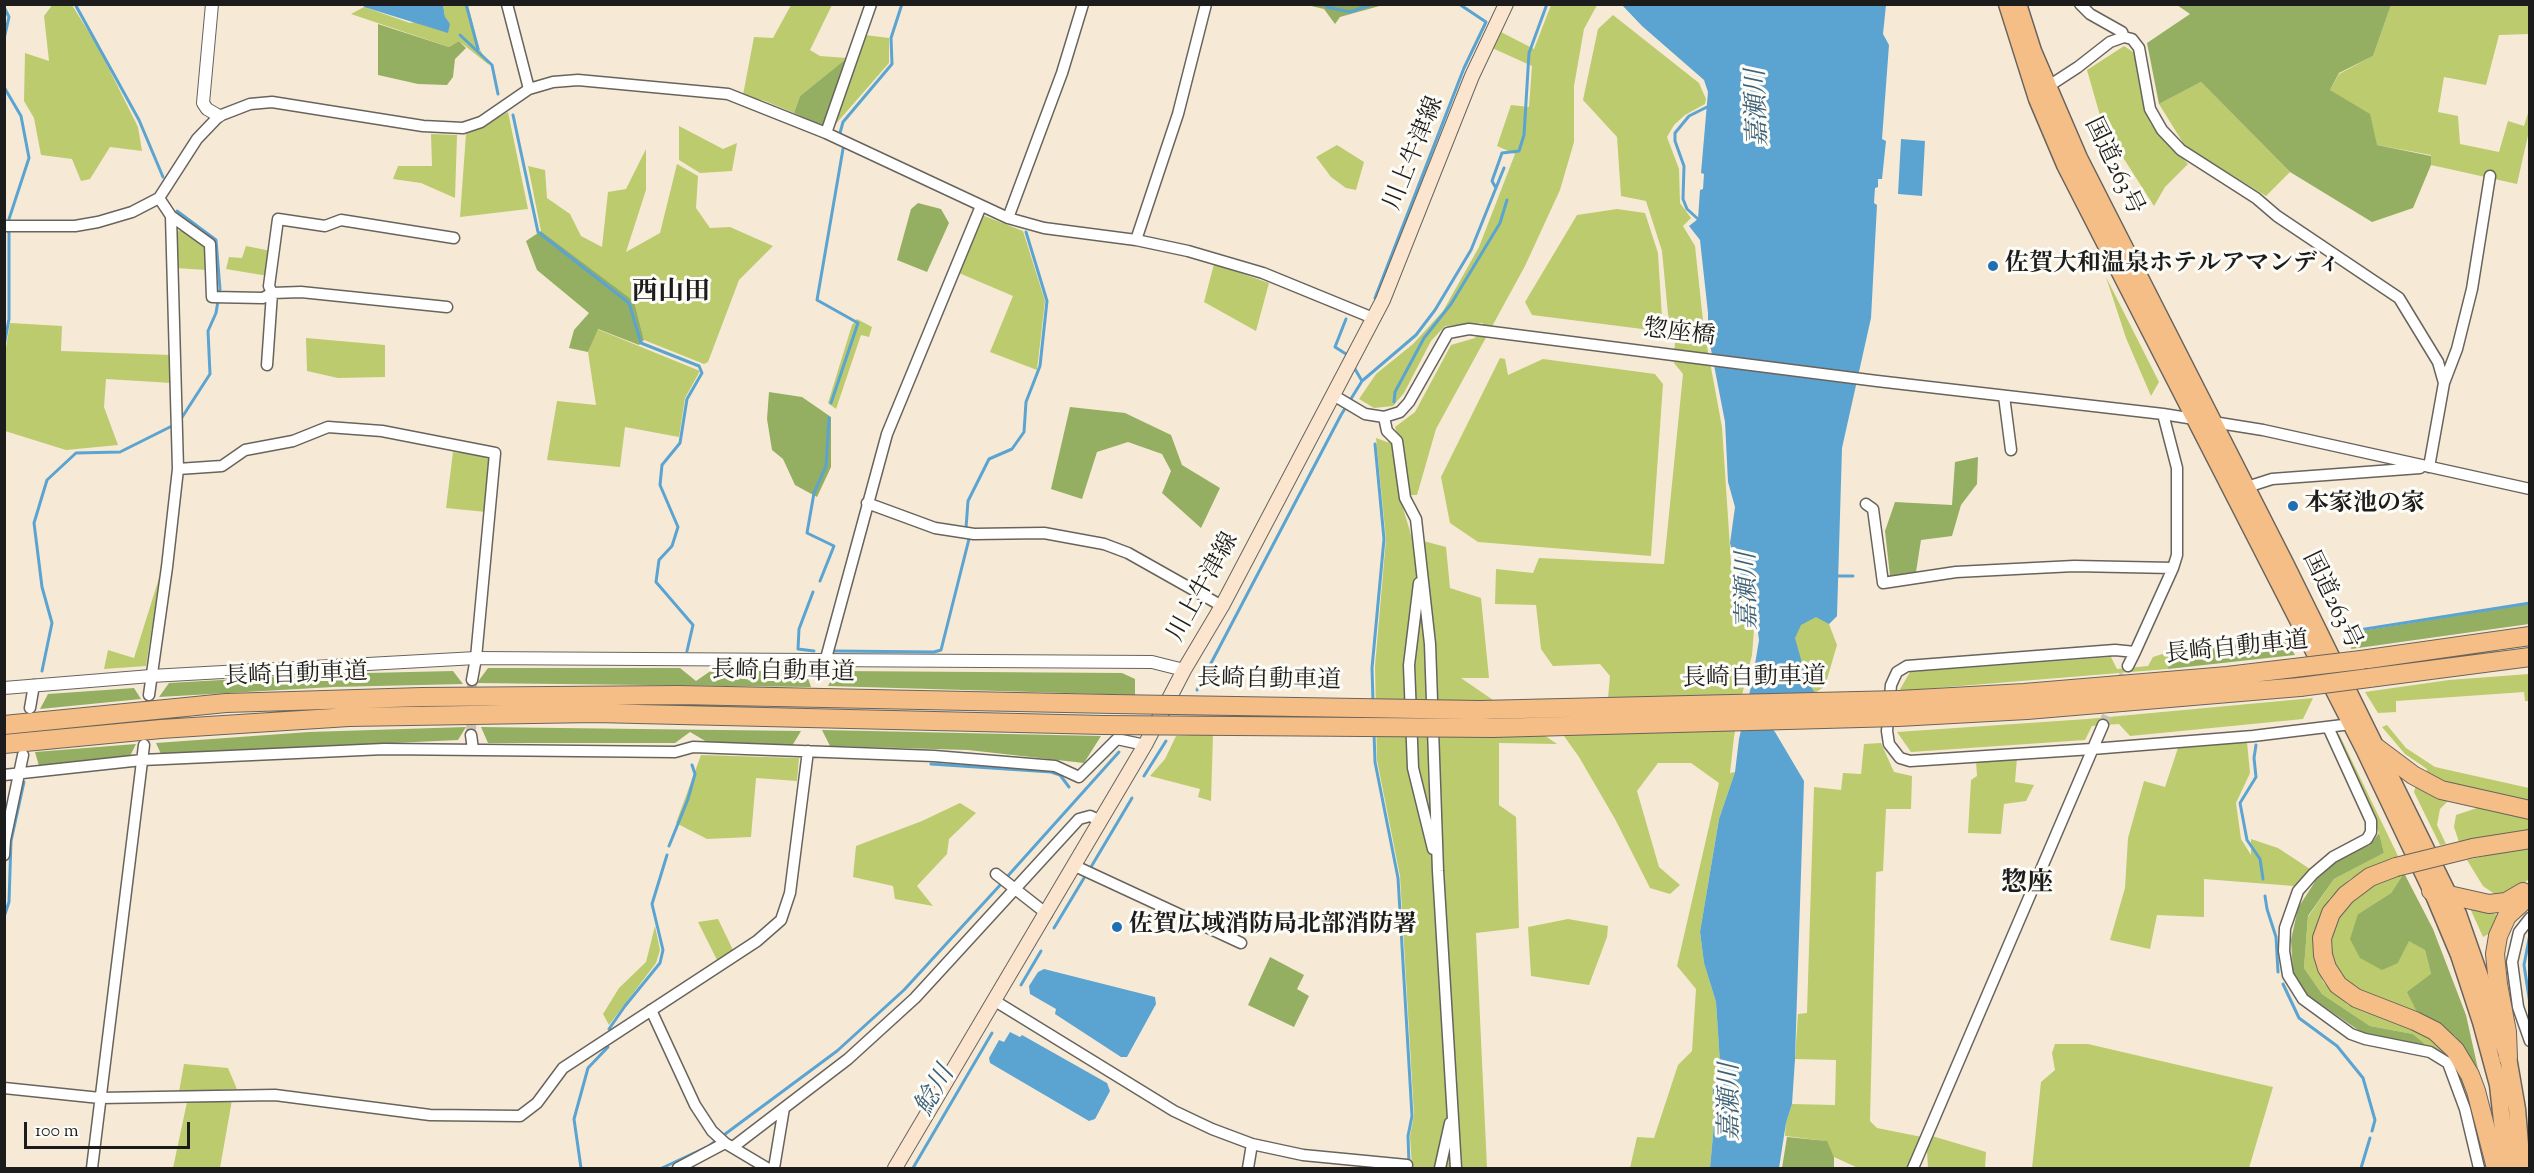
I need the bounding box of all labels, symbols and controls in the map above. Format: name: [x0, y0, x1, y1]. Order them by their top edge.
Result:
water label: 嘉瀬川: [1743, 68, 1777, 148]
street label: 川上牛津線: [1380, 93, 1452, 215]
street label: 国道263号: [2076, 114, 2148, 220]
place label: 佐賀大和温泉ホテルアマンディ: [2005, 252, 2341, 280]
marker: 佐賀大和温泉ホテルアマンディ: [1986, 259, 2000, 273]
district label: 西山田: [632, 279, 710, 311]
street label: 惣座橋: [1642, 316, 1716, 354]
place label: 本家池の家: [2305, 492, 2425, 520]
marker: 本家池の家: [2286, 499, 2300, 513]
street label: 川上牛津線: [1163, 529, 1247, 647]
street label: 国道263号: [2294, 548, 2366, 654]
water label: 嘉瀬川: [1734, 552, 1766, 630]
street label: 長崎自動車道: [2164, 628, 2310, 672]
street label: 長崎自動車道: [711, 658, 855, 690]
street label: 長崎自動車道: [224, 660, 368, 694]
street label: 長崎自動車道: [1682, 664, 1826, 696]
street label: 長崎自動車道: [1197, 666, 1341, 698]
district label: 惣座: [2001, 870, 2053, 902]
place label: 佐賀広域消防局北部消防署: [1129, 913, 1417, 941]
marker: 佐賀広域消防局北部消防署: [1110, 920, 1124, 934]
water label: 鯰川: [910, 1062, 964, 1122]
water label: 嘉瀬川: [1717, 1063, 1749, 1141]
scale bar: [27, 1110, 194, 1148]
text: 100 m: [35, 1119, 79, 1145]

